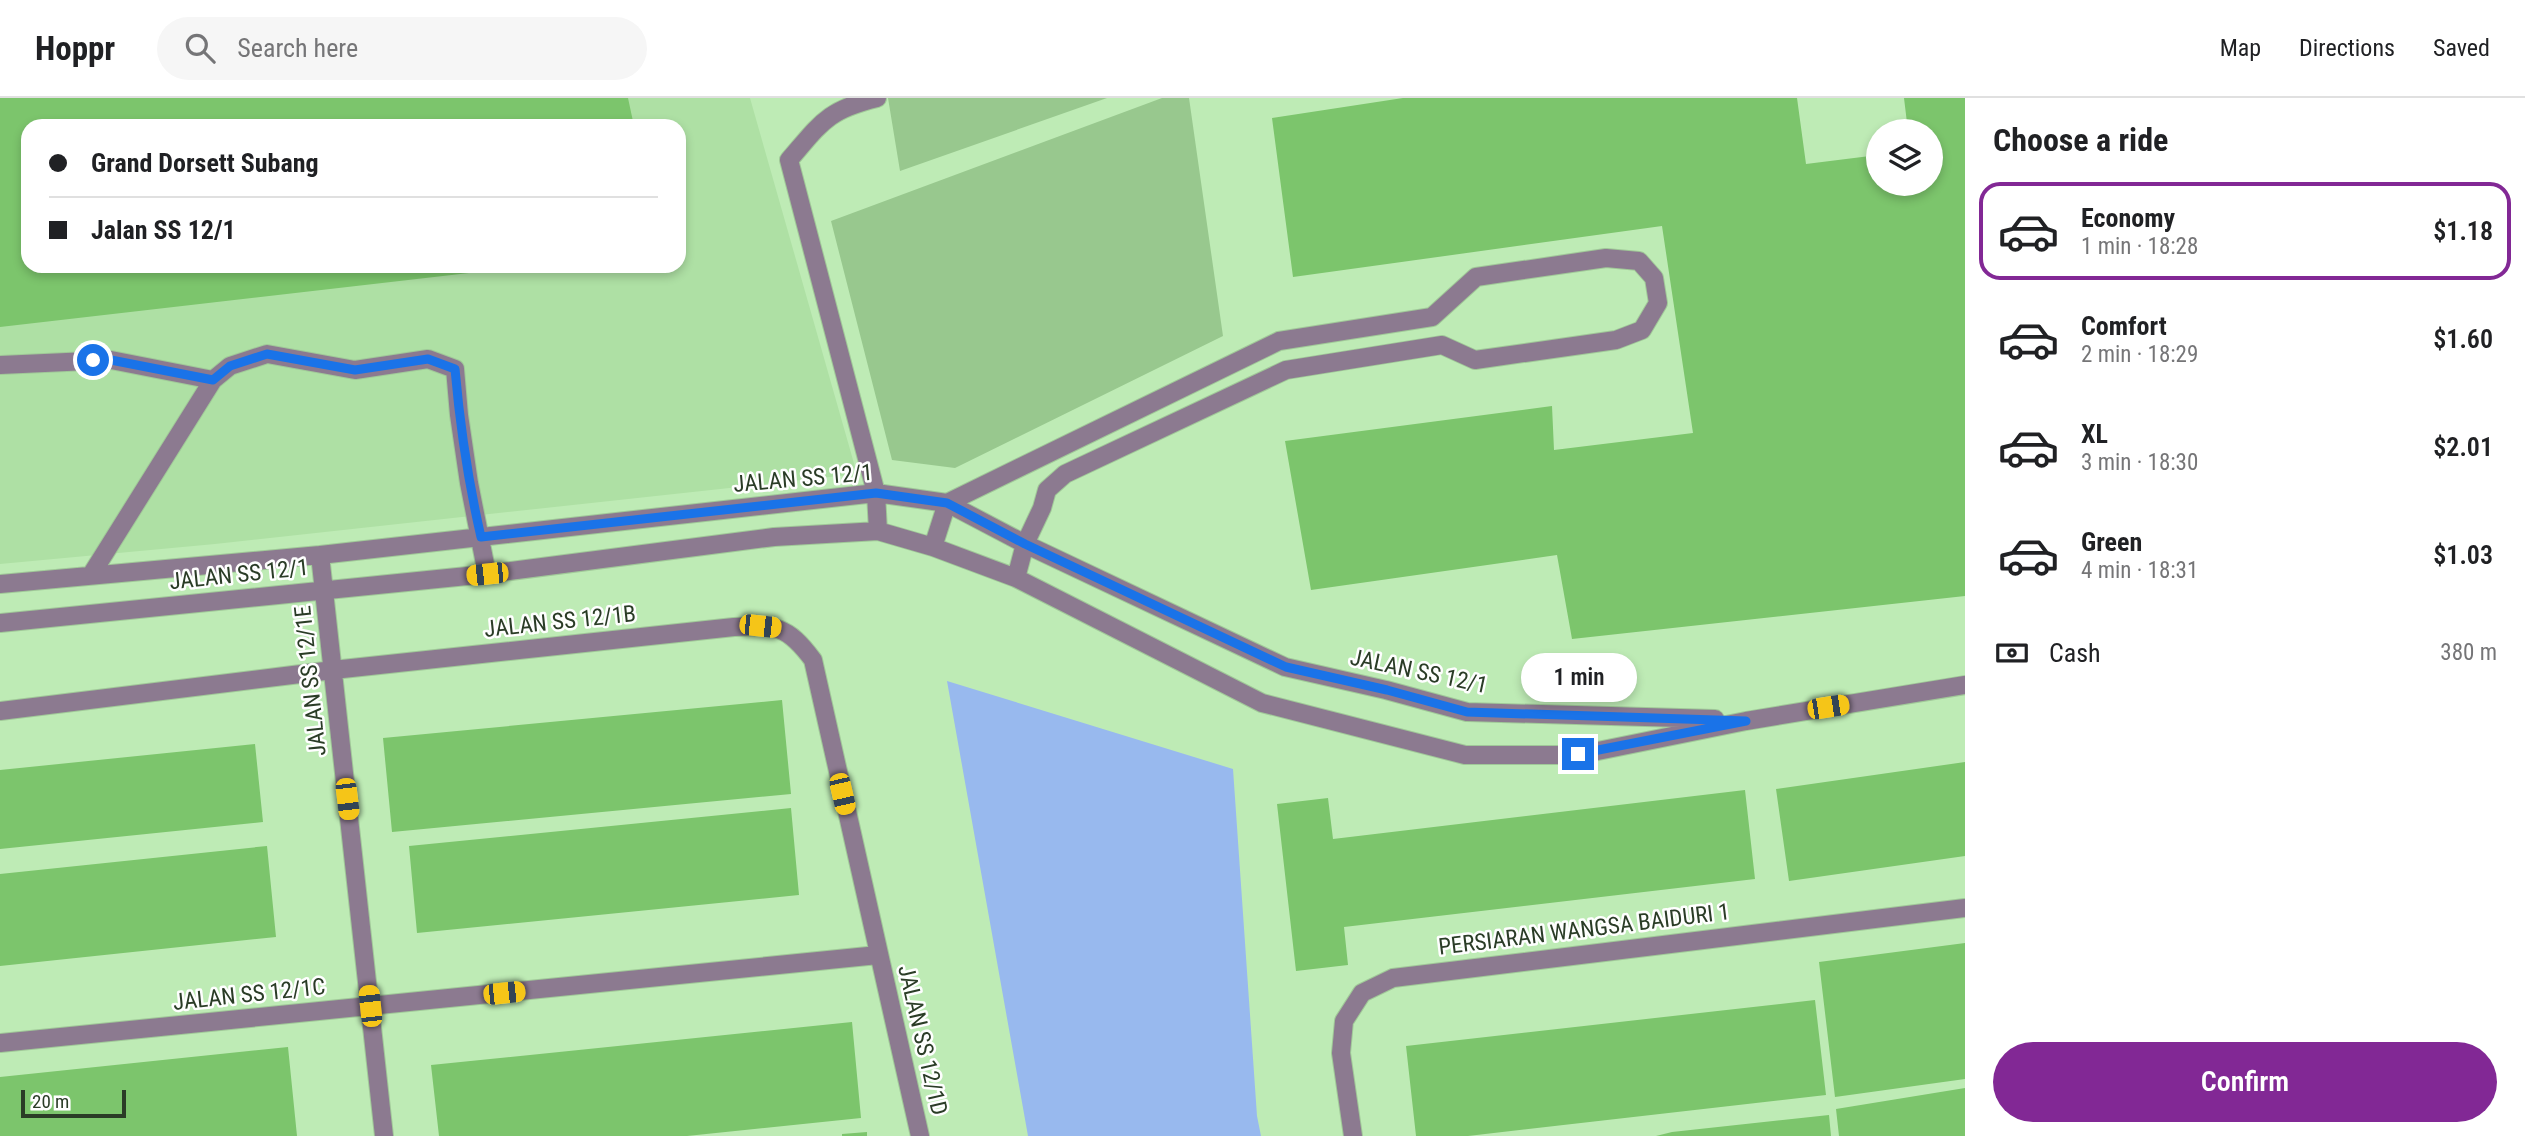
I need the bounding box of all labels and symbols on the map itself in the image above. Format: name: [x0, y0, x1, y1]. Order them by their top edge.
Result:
route start: [77, 344, 109, 376]
street label: JALAN SS 12/1: [732, 459, 874, 498]
street label: JALAN SS 12/1: [168, 554, 310, 595]
car: [466, 561, 509, 587]
street label: JALAN SS 12/1B: [483, 600, 637, 643]
street label: JALAN SS 12/1E: [289, 604, 332, 758]
car: [739, 613, 782, 639]
street label: JALAN SS 12/1: [1348, 644, 1490, 699]
callout: 1 min: [1520, 652, 1636, 702]
car: [1806, 693, 1851, 721]
route end: [1562, 738, 1594, 770]
car: [828, 771, 857, 817]
car: [335, 777, 360, 821]
street label: PERSIARAN WANGSA BAIDURI 1: [1437, 898, 1731, 961]
street label: JALAN SS 12/1D: [892, 963, 953, 1118]
street label: JALAN SS 12/1C: [172, 973, 326, 1016]
car: [483, 980, 526, 1006]
car: [358, 984, 383, 1028]
scale bar: [21, 1087, 126, 1119]

